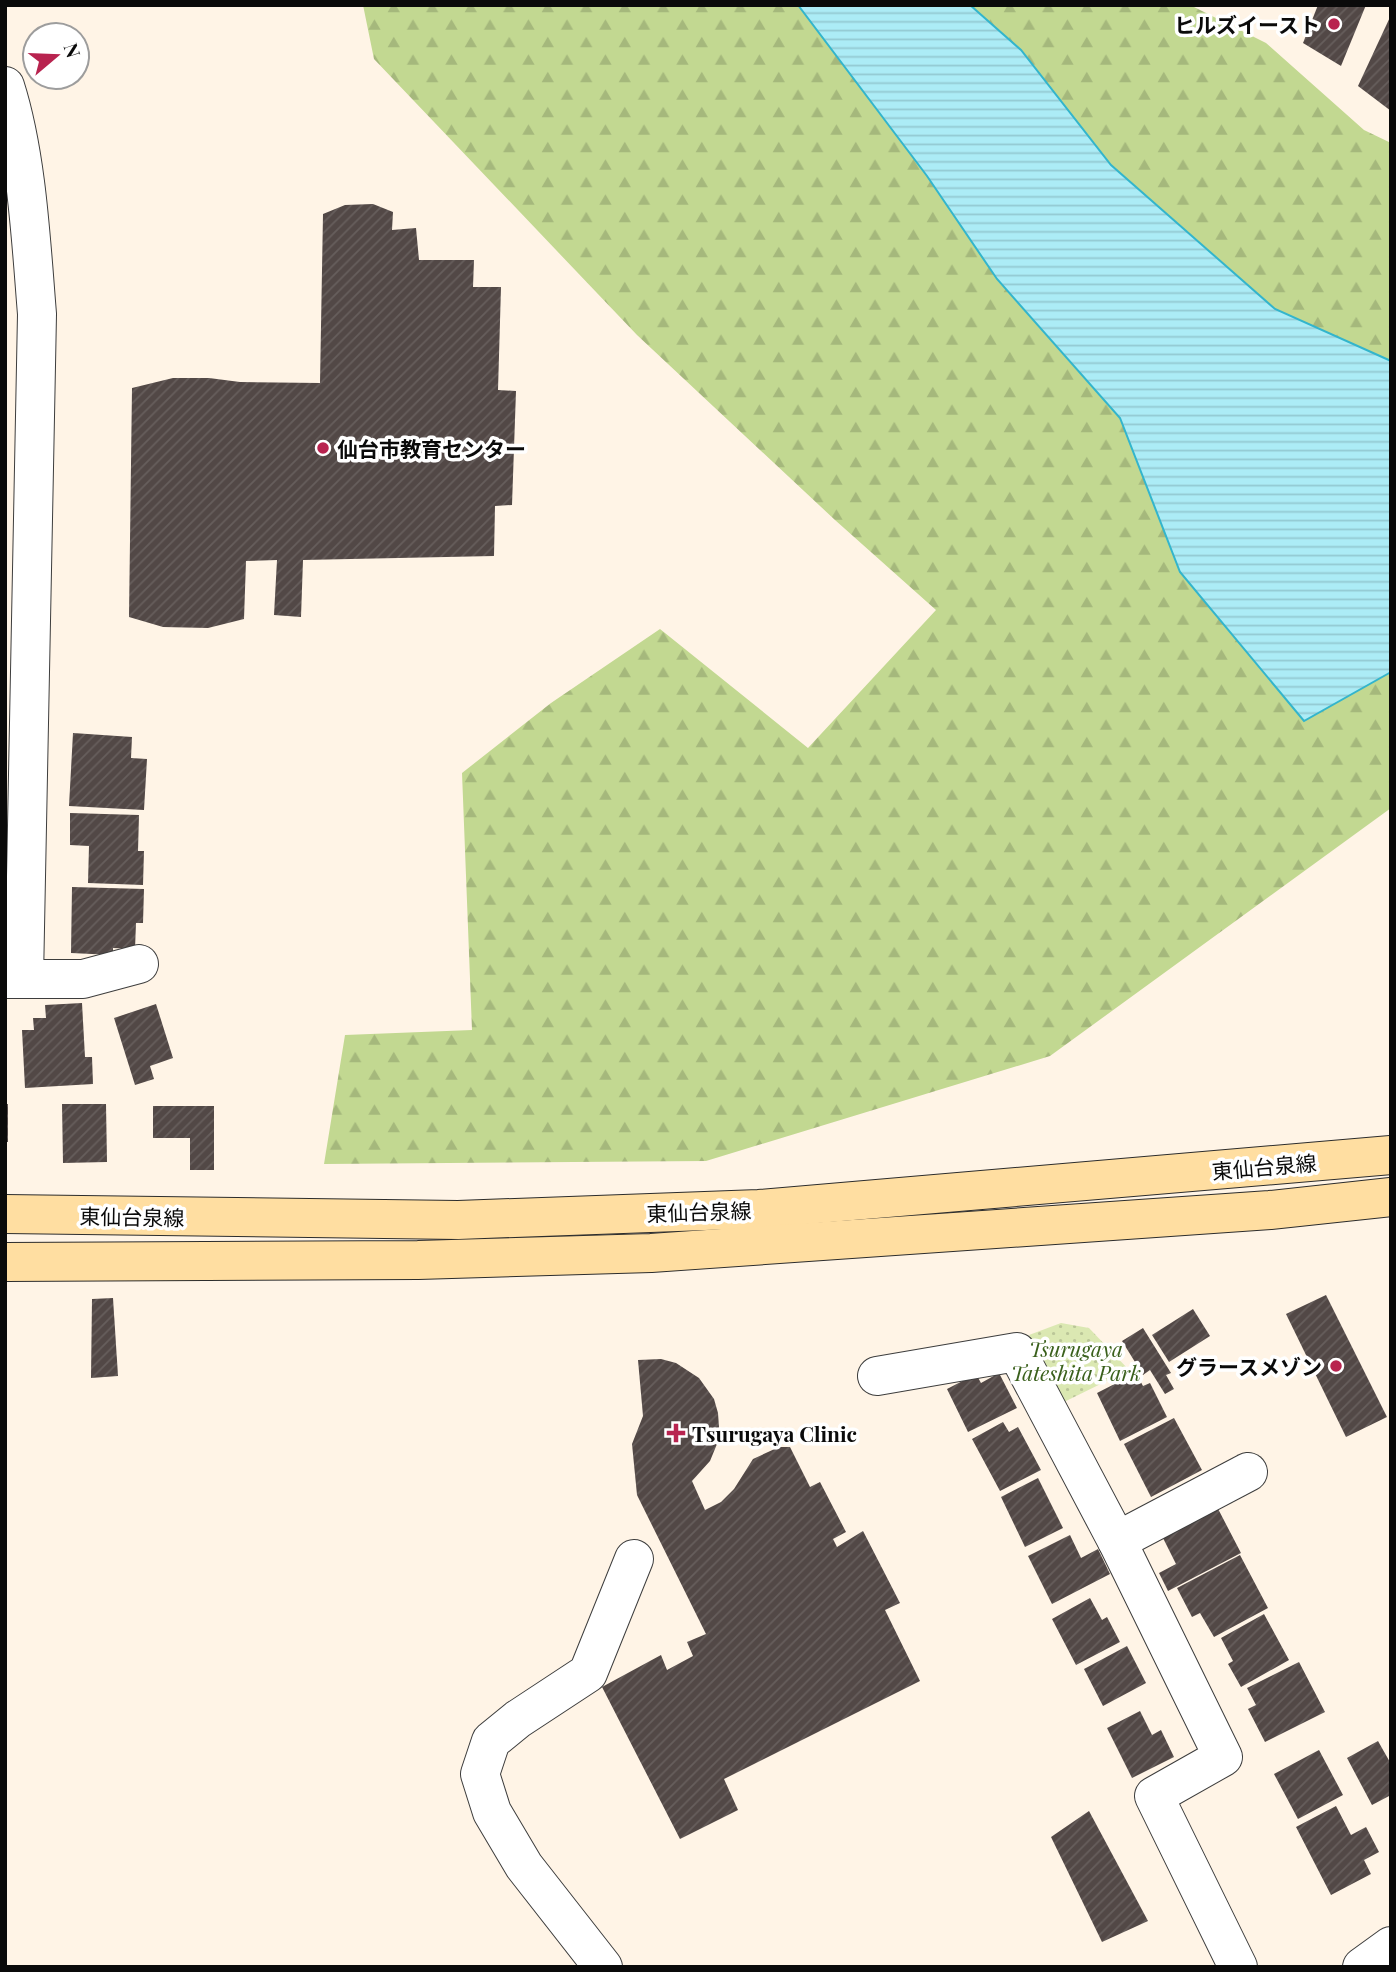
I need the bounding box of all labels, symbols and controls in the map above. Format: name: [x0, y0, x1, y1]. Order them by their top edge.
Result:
place label: ヒルズイースト: [1174, 10, 1320, 38]
marker: ヒルズイースト: [1326, 16, 1342, 32]
north arrow: [21, 21, 91, 91]
text: N: [58, 39, 88, 61]
place label: 仙台市教育センター: [337, 434, 526, 462]
marker: 仙台市教育センター: [315, 440, 331, 456]
street label: 東仙台泉線: [1210, 1147, 1318, 1185]
street label: 東仙台泉線: [646, 1195, 752, 1227]
street label: 東仙台泉線: [79, 1201, 185, 1231]
park label: Tsurugaya Tateshita Park: [1011, 1334, 1141, 1386]
place label: グラースメゾン: [1176, 1352, 1322, 1380]
marker: グラースメゾン: [1328, 1358, 1344, 1374]
place label: Tsurugaya Clinic: [692, 1419, 857, 1447]
marker: Tsurugaya Clinic: [666, 1423, 686, 1443]

